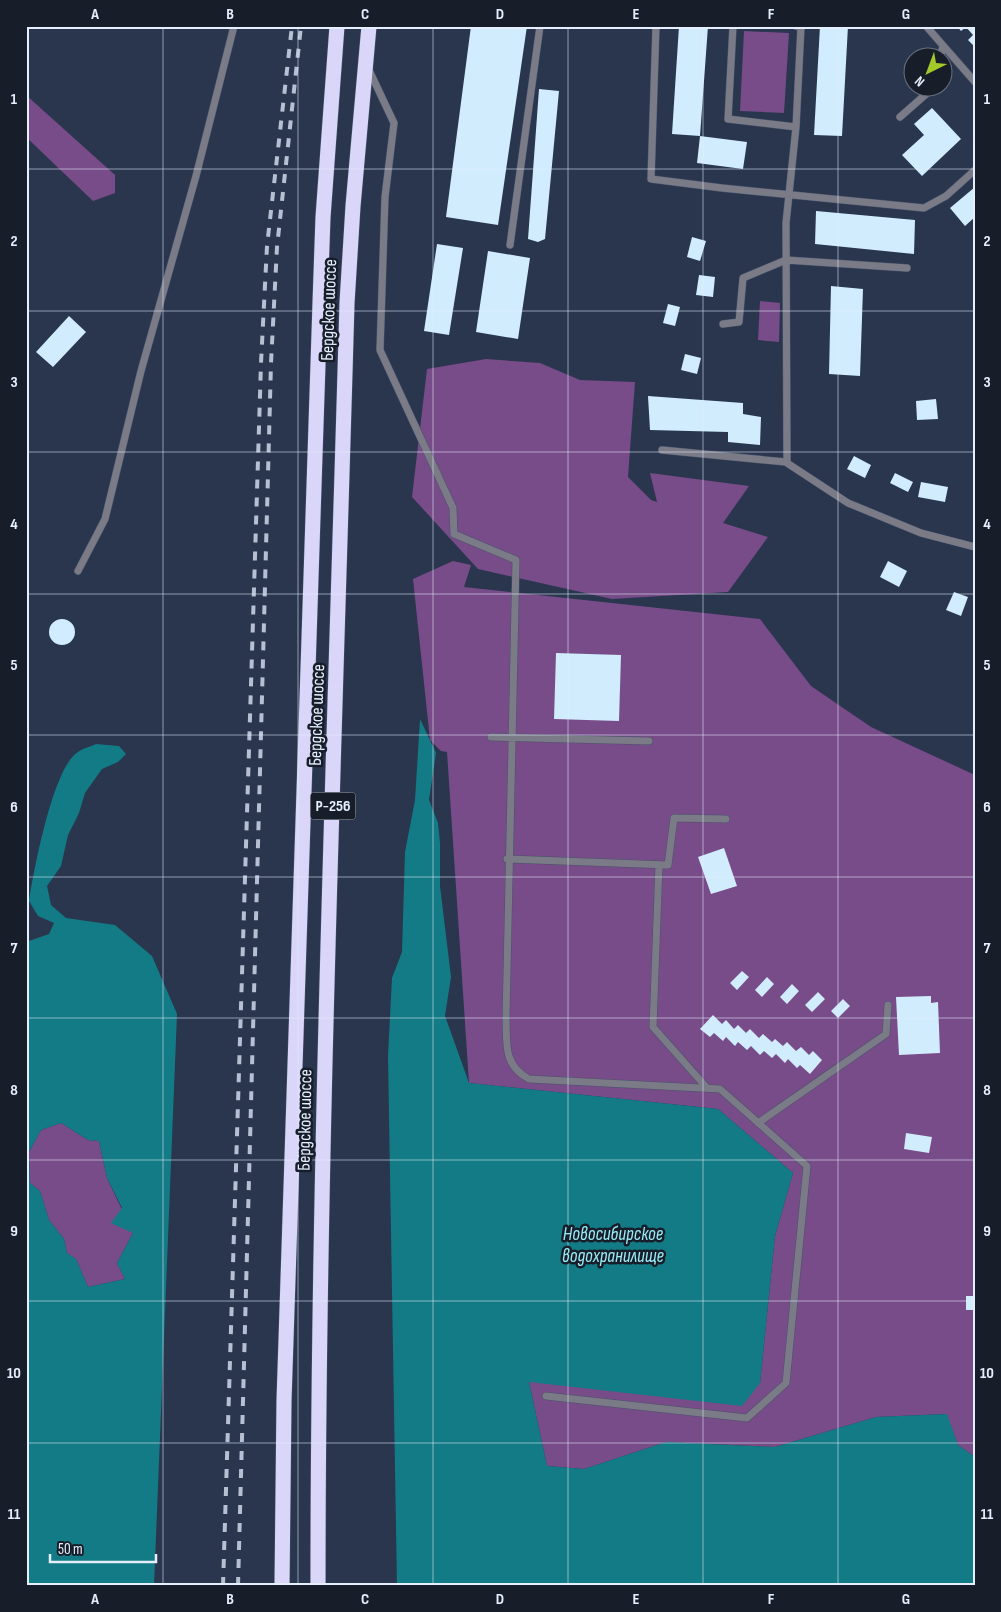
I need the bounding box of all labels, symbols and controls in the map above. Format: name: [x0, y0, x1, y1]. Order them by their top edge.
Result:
text: A: [90, 5, 99, 24]
text: B: [226, 5, 234, 24]
text: C: [361, 5, 369, 24]
text: D: [496, 5, 504, 24]
text: E: [633, 5, 640, 24]
text: F: [768, 5, 775, 24]
text: G: [902, 5, 910, 24]
north arrow: [904, 48, 954, 98]
text: N: [911, 72, 928, 90]
text: 1: [11, 90, 18, 109]
text: 1: [984, 90, 991, 109]
text: 2: [10, 232, 18, 251]
text: 2: [983, 232, 991, 251]
street label: Бердское шоссе: [317, 259, 341, 361]
text: 3: [10, 373, 18, 392]
text: 3: [983, 373, 991, 392]
text: 4: [10, 515, 18, 534]
text: 4: [983, 515, 991, 534]
text: 5: [10, 656, 18, 675]
text: 5: [983, 656, 991, 675]
street label: Бердское шоссе: [305, 664, 329, 766]
road number: Р-256: [310, 792, 356, 819]
text: 6: [10, 798, 18, 817]
text: 6: [983, 798, 991, 817]
text: 7: [11, 939, 18, 958]
text: 7: [984, 939, 991, 958]
street label: Бердское шоссе: [294, 1069, 316, 1171]
text: 8: [10, 1081, 18, 1100]
text: 8: [983, 1081, 991, 1100]
text: 9: [10, 1222, 18, 1241]
text: 9: [983, 1222, 991, 1241]
water label: Новосибирское водохранилище: [562, 1223, 665, 1268]
text: 10: [7, 1364, 21, 1383]
text: 10: [980, 1364, 994, 1383]
text: 11: [8, 1505, 21, 1524]
text: 11: [981, 1505, 994, 1524]
scale bar: [50, 1532, 156, 1564]
text: 50 m: [58, 1540, 83, 1559]
text: A: [90, 1590, 99, 1609]
text: B: [226, 1590, 234, 1609]
text: C: [361, 1590, 369, 1609]
text: D: [496, 1590, 504, 1609]
text: E: [633, 1590, 640, 1609]
text: F: [768, 1590, 775, 1609]
text: G: [902, 1590, 910, 1609]

